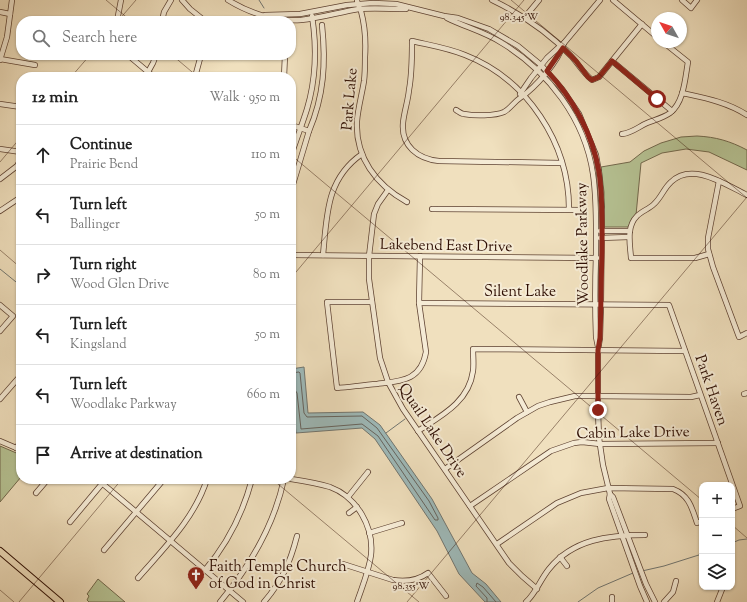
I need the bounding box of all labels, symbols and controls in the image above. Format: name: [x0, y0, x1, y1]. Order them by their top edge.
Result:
text: 98.345°W: [500, 10, 538, 25]
north arrow: [651, 12, 687, 48]
search box: [16, 16, 296, 60]
icon: search: [30, 27, 52, 49]
text: Search here: [62, 28, 137, 49]
street label: Park Lake: [337, 67, 364, 131]
text: 12 min: [32, 86, 78, 110]
text: Walk · 950 m: [209, 89, 280, 107]
route start: [648, 90, 666, 108]
text: Continue: [70, 135, 132, 156]
icon: ahead: [32, 144, 54, 166]
text: 110 m: [251, 146, 280, 164]
text: Prairie Bend: [70, 156, 138, 174]
street label: Woodlake Parkway: [572, 182, 595, 306]
text: Turn left: [70, 195, 127, 216]
icon: left: [32, 204, 54, 226]
text: 50 m: [255, 206, 280, 224]
text: Ballinger: [70, 216, 120, 234]
street label: Lakebend East Drive: [380, 235, 512, 258]
text: Turn right: [70, 255, 136, 276]
icon: right: [32, 264, 54, 286]
text: 80 m: [253, 266, 280, 284]
text: Wood Glen Drive: [70, 276, 169, 294]
street label: Silent Lake: [484, 282, 556, 303]
text: Turn left: [70, 315, 127, 336]
icon: left: [32, 324, 54, 346]
text: 50 m: [255, 326, 280, 344]
text: Kingsland: [70, 336, 127, 354]
street label: Park Haven: [689, 352, 733, 429]
text: Turn left: [70, 375, 127, 396]
street label: Quail Lake Drive: [392, 379, 471, 482]
icon: left: [32, 384, 54, 406]
text: 660 m: [247, 386, 280, 404]
text: Woodlake Parkway: [70, 396, 177, 414]
route end: [589, 401, 607, 419]
street label: Cabin Lake Drive: [576, 422, 690, 445]
icon: arrive: [32, 444, 54, 466]
text: Arrive at destination: [70, 444, 203, 465]
map controls: [699, 482, 735, 590]
button: +: [699, 482, 735, 518]
button: −: [699, 518, 735, 554]
button: layers: [699, 554, 735, 590]
place label: Faith Temple Church of God in Christ: [209, 557, 347, 595]
church icon: Faith Temple Church of God in Christ: [186, 565, 206, 590]
text: 98.355°W: [393, 579, 429, 594]

